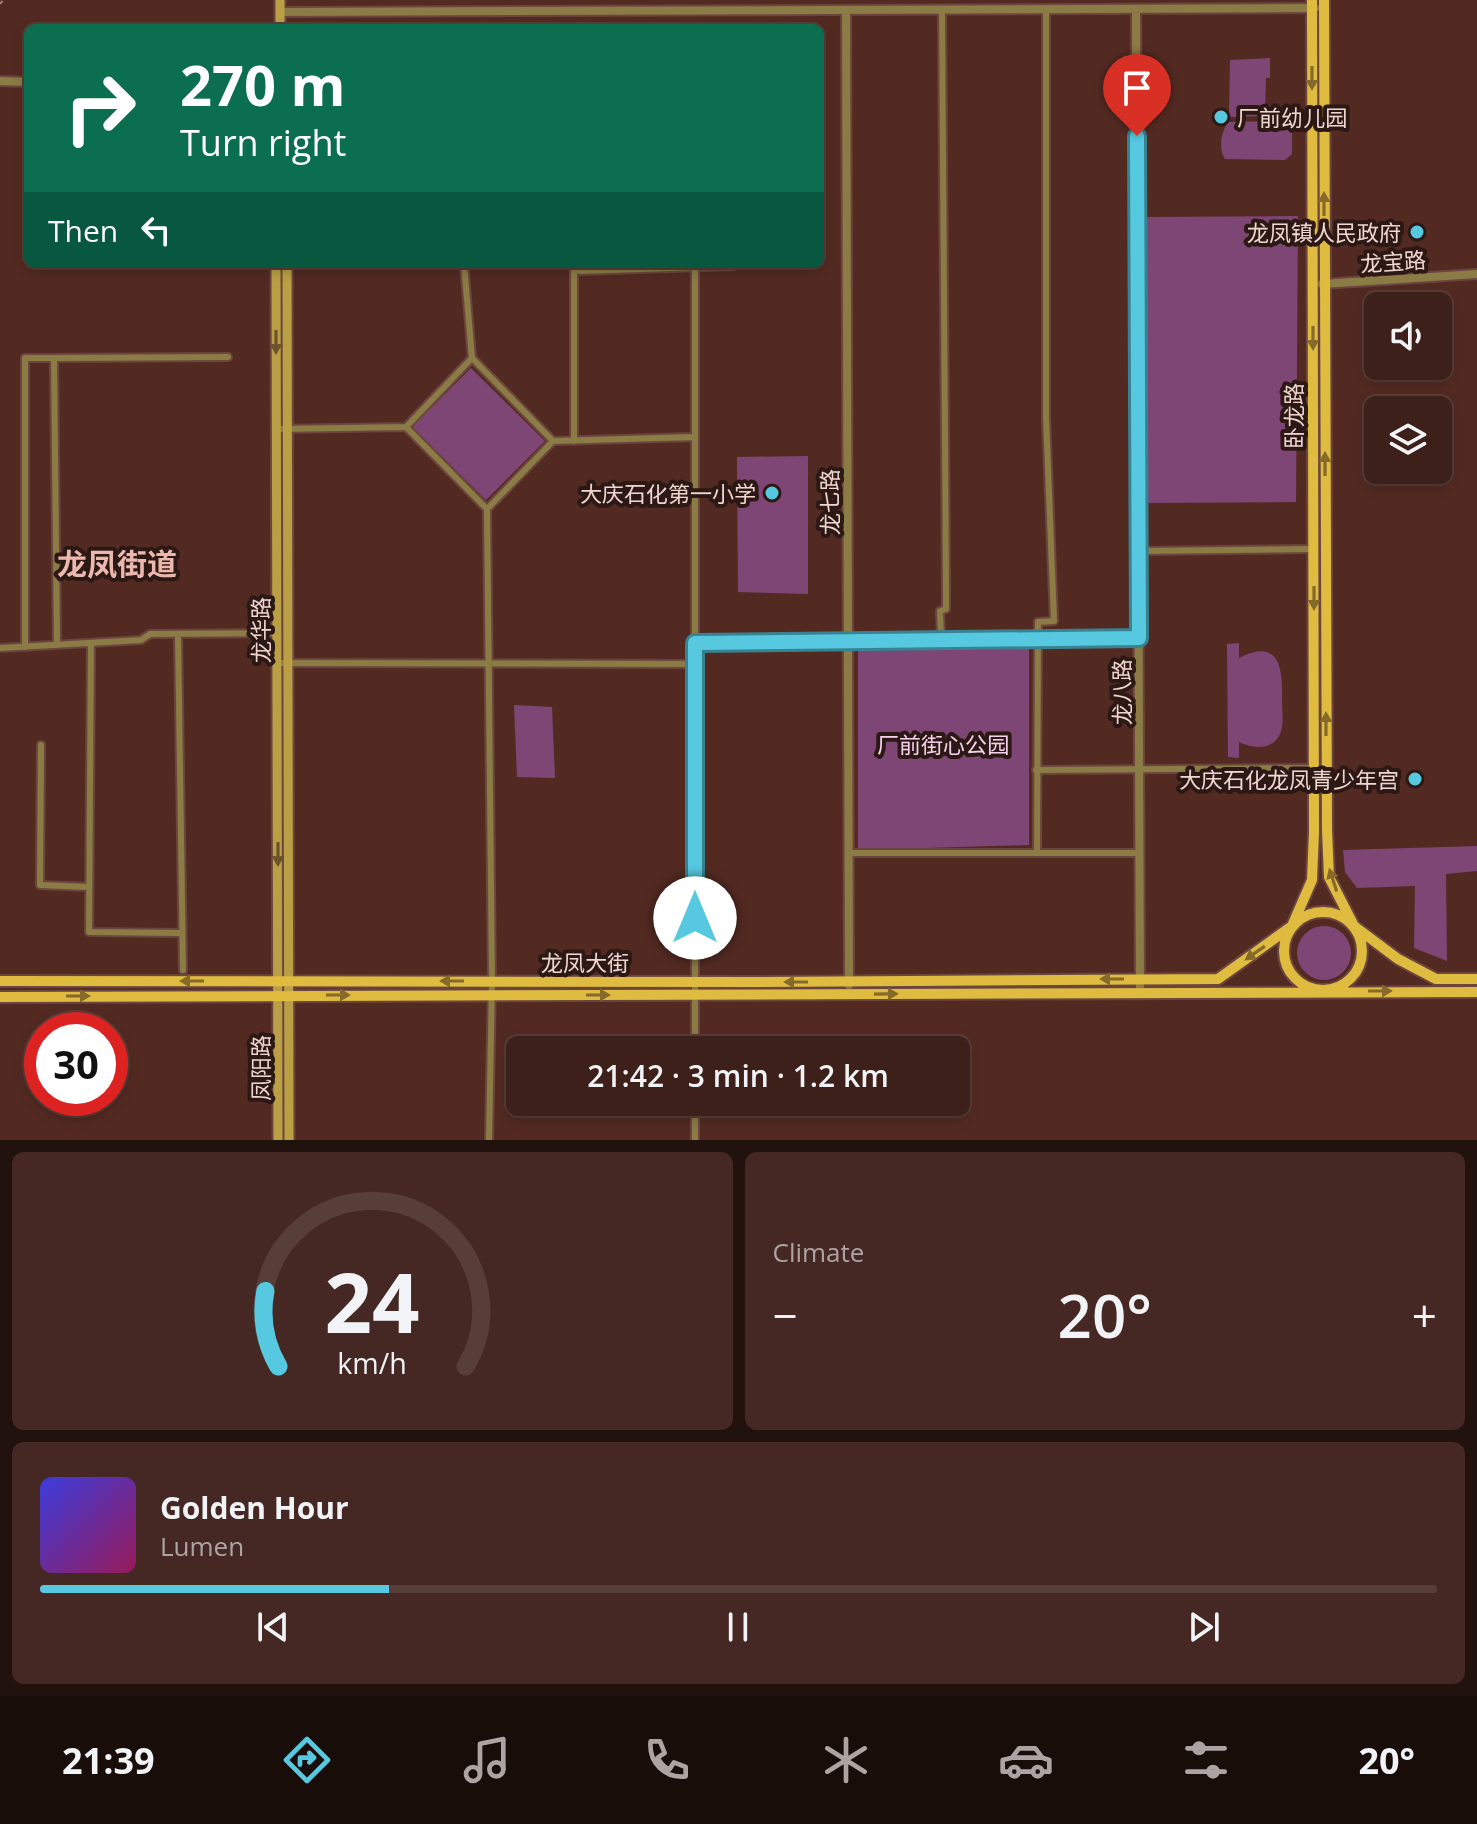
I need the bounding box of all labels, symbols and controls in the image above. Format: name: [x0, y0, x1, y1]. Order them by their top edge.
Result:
text: 270 m: [180, 46, 346, 122]
pin: [1103, 54, 1171, 136]
icon: right: [48, 56, 152, 160]
icon: arrive: [1115, 66, 1159, 110]
one-way arrow: [1306, 66, 1318, 91]
place label: 厂前幼儿园: [1237, 102, 1347, 132]
marker: 厂前幼儿园: [1212, 108, 1230, 126]
text: Turn right: [180, 118, 346, 167]
one-way arrow: [1318, 191, 1330, 216]
icon: left: [134, 208, 178, 252]
text: Then: [48, 210, 118, 251]
place label: 龙凤镇人民政府: [1247, 217, 1401, 247]
marker: 龙凤镇人民政府: [1408, 223, 1426, 241]
street label: 龙宝路: [1359, 244, 1427, 278]
map controls: [1364, 292, 1452, 484]
button: sound: [1364, 292, 1452, 380]
one-way arrow: [1307, 326, 1319, 351]
one-way arrow: [270, 330, 283, 355]
street label: 卧龙路: [1278, 383, 1308, 449]
button: layers: [1364, 396, 1452, 484]
one-way arrow: [1319, 451, 1331, 476]
street label: 龙七路: [814, 469, 844, 535]
place label: 大庆石化第一小学: [580, 478, 756, 508]
marker: 大庆石化第一小学: [763, 484, 781, 502]
district label: 龙凤街道: [57, 543, 177, 584]
one-way arrow: [1308, 586, 1320, 611]
street label: 龙华路: [245, 597, 275, 663]
street label: 龙八路: [1106, 659, 1136, 725]
one-way arrow: [1320, 711, 1332, 736]
park label: 厂前街心公园: [877, 729, 1009, 759]
place label: 大庆石化龙凤青少年宫: [1179, 764, 1399, 794]
marker: 大庆石化龙凤青少年宫: [1406, 770, 1424, 788]
one-way arrow: [272, 842, 284, 867]
one-way arrow: [1326, 868, 1339, 892]
position arrow: [653, 876, 737, 960]
one-way arrow: [1244, 944, 1265, 960]
street label: 龙凤大街: [541, 947, 629, 977]
one-way arrow: [1099, 973, 1124, 985]
one-way arrow: [179, 975, 204, 987]
one-way arrow: [439, 975, 464, 987]
one-way arrow: [783, 975, 808, 988]
one-way arrow: [1368, 985, 1393, 997]
one-way arrow: [874, 988, 899, 1000]
one-way arrow: [326, 989, 351, 1001]
one-way arrow: [586, 989, 611, 1001]
one-way arrow: [66, 990, 91, 1002]
speed limit sign: 30: [24, 1012, 128, 1116]
street label: 凤阳路: [245, 1035, 275, 1101]
text: 21:42 · 3 min · 1.2 km: [587, 1055, 889, 1096]
text: Climate: [773, 1234, 864, 1270]
text: 24: [325, 1244, 420, 1357]
text: 20°: [1058, 1274, 1152, 1356]
text: −: [773, 1285, 798, 1345]
text: +: [1412, 1285, 1437, 1345]
text: km/h: [338, 1343, 407, 1382]
text: Golden Hour: [160, 1487, 349, 1528]
text: Lumen: [160, 1528, 244, 1564]
icon: previous: [251, 1605, 295, 1649]
icon: pause: [716, 1605, 760, 1649]
icon: next: [1182, 1605, 1226, 1649]
icon: directions: [279, 1732, 335, 1788]
icon: music: [459, 1732, 515, 1788]
icon: phone: [639, 1732, 695, 1788]
icon: climate: [818, 1732, 874, 1788]
icon: car: [998, 1732, 1054, 1788]
icon: filters: [1178, 1732, 1234, 1788]
text: 21:39: [62, 1736, 155, 1785]
text: 20°: [1358, 1736, 1415, 1785]

